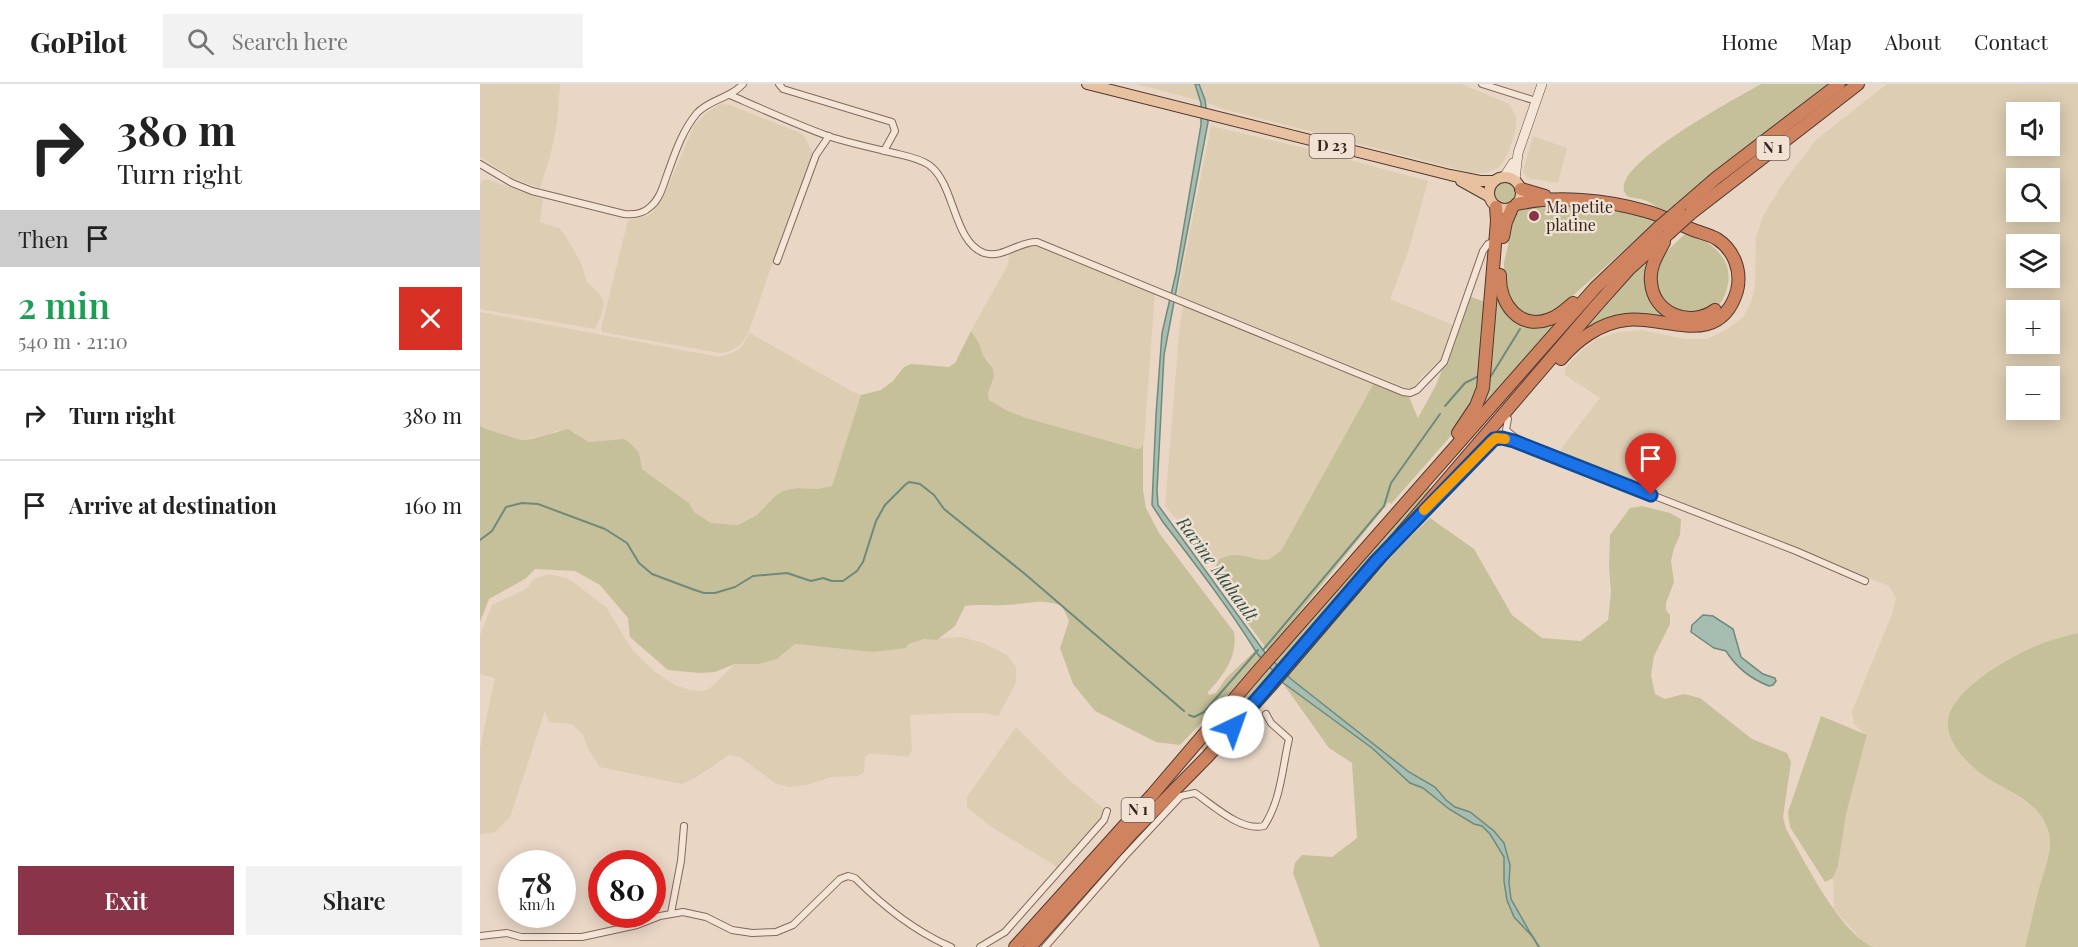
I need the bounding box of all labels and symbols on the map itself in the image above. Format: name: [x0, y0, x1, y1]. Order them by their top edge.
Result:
road number: D 23: [1310, 134, 1354, 158]
road number: N 1: [1756, 136, 1790, 160]
place label: Ma petite platine: [1546, 196, 1613, 235]
marker: Ma petite platine: [1527, 209, 1541, 223]
pin: [1625, 433, 1676, 495]
water label: Ravine Mahault: [1171, 510, 1265, 626]
position arrow: [1201, 695, 1265, 759]
road number: N 1: [1122, 798, 1154, 822]
speed limit sign: 80: [588, 850, 666, 928]

